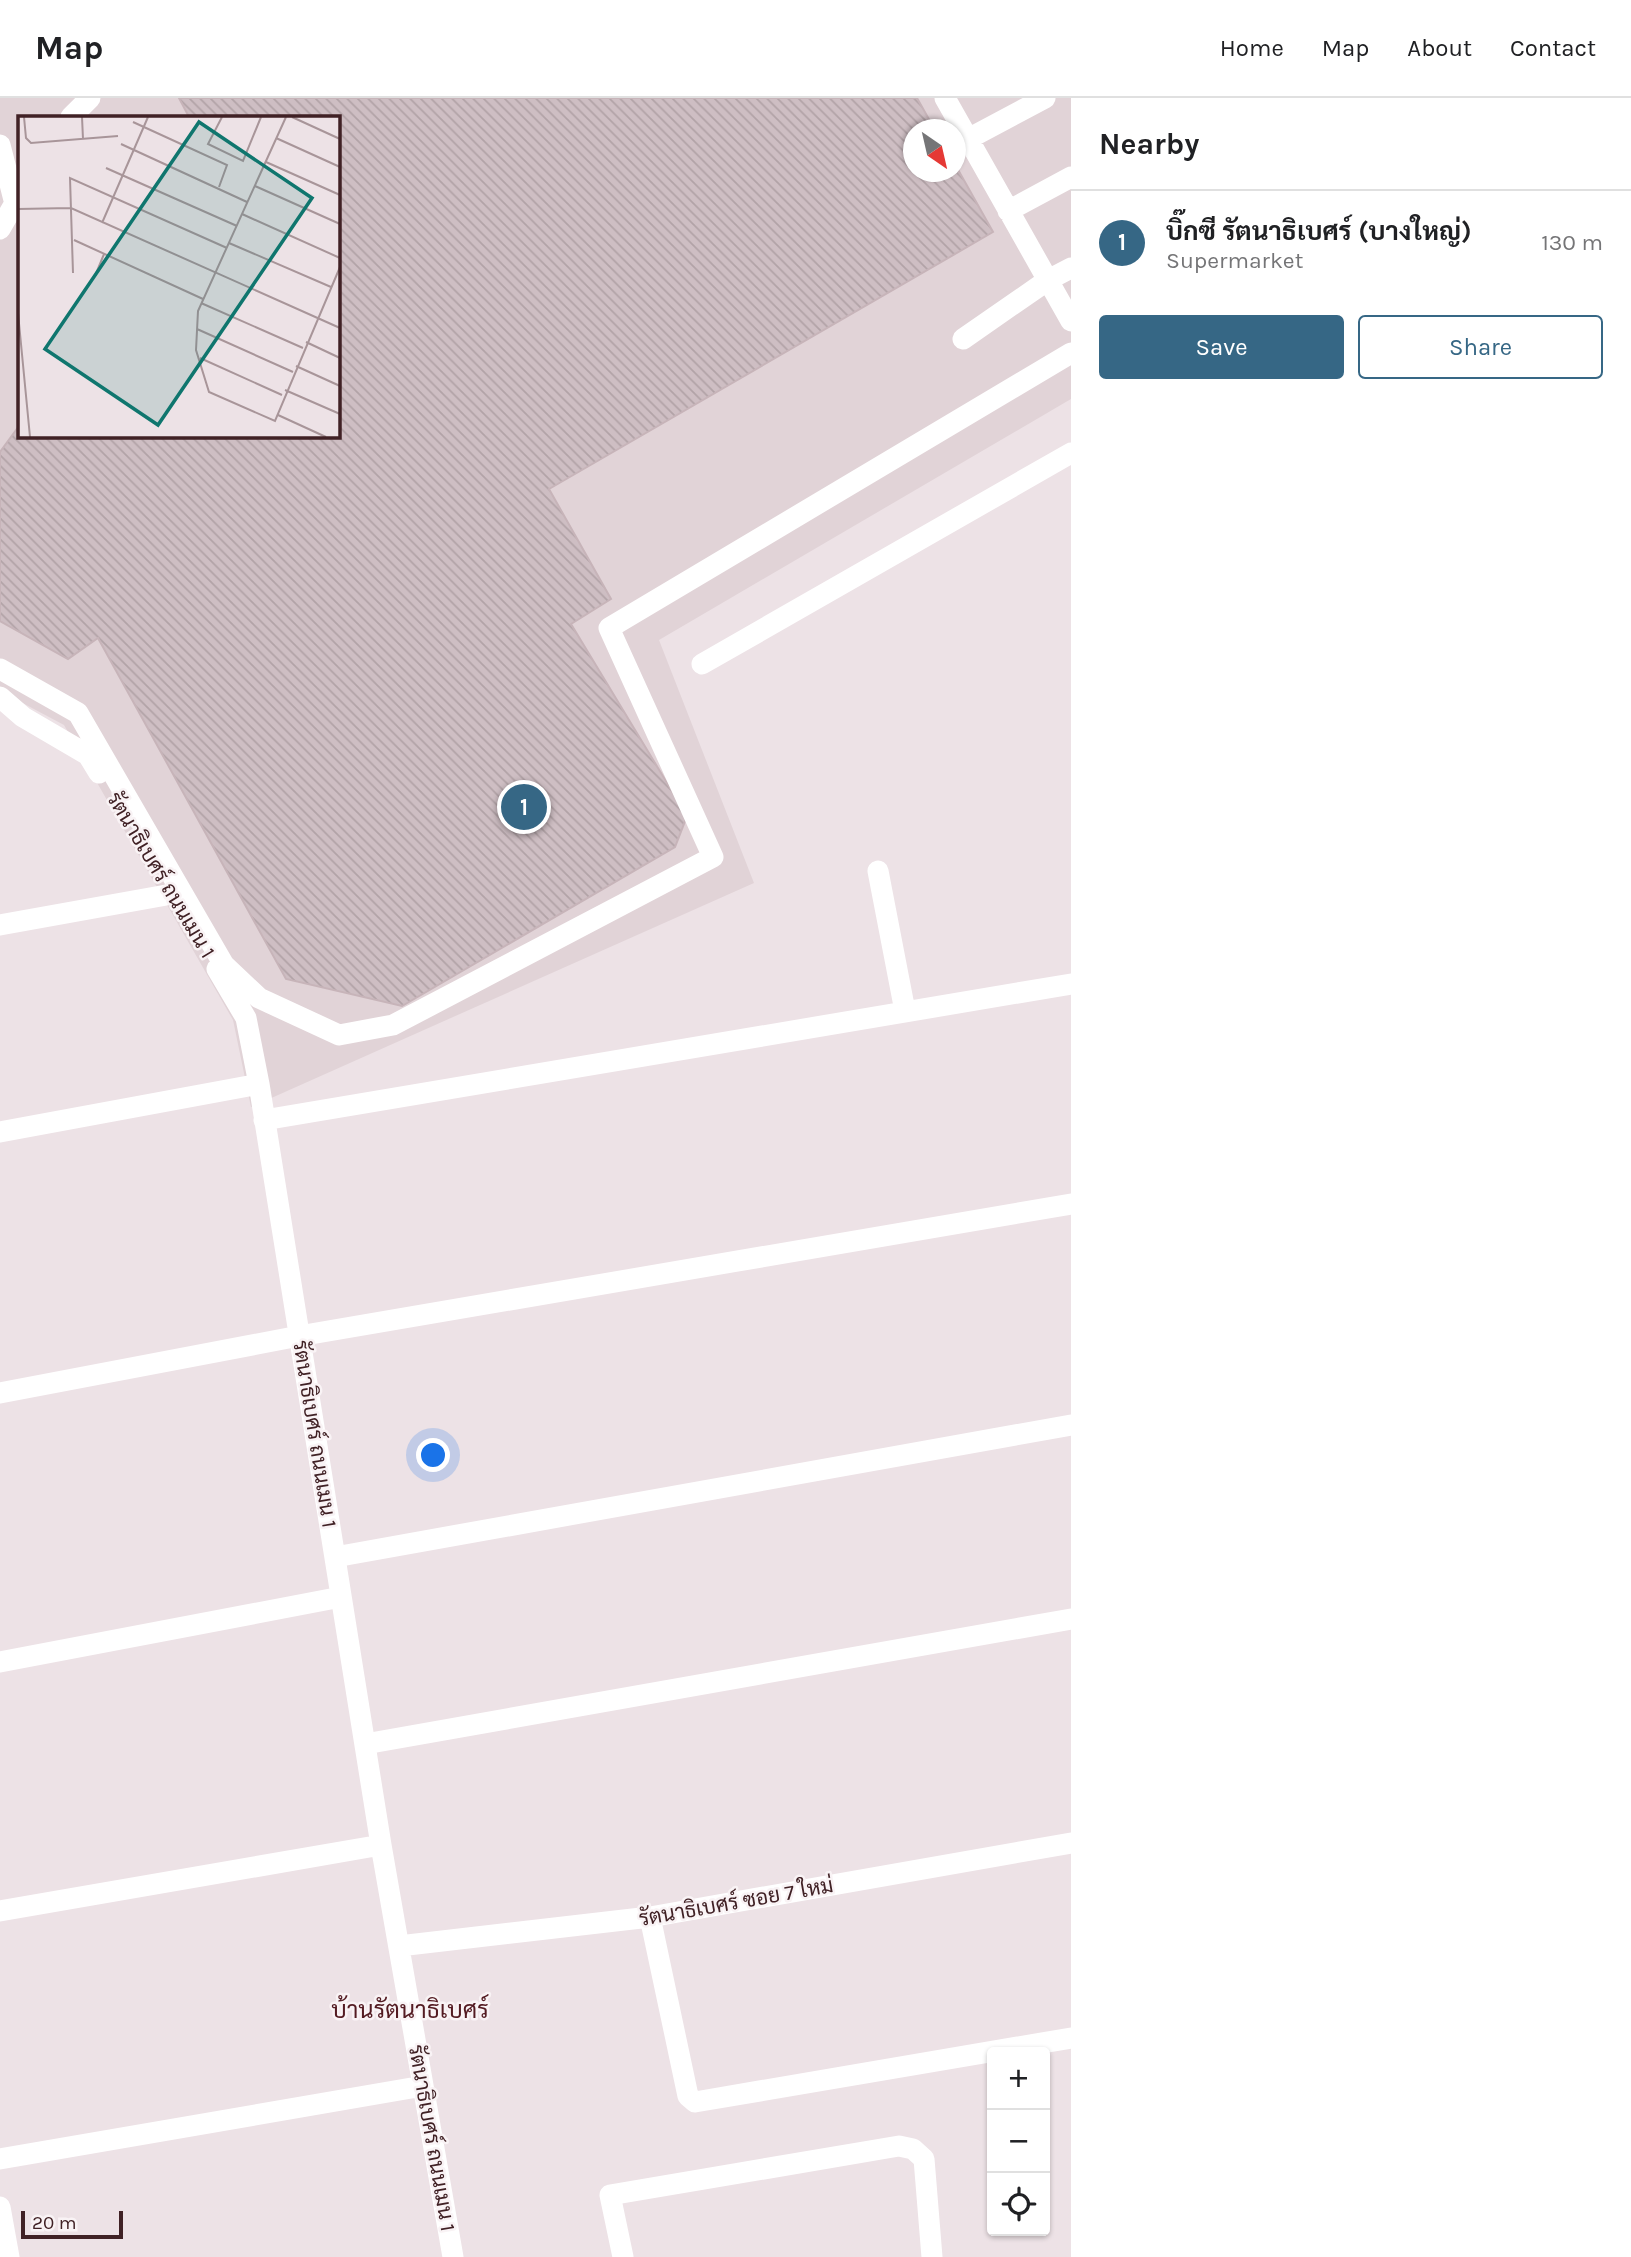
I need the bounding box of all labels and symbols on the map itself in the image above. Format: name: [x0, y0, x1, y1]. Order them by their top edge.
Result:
inset map: [18, 116, 340, 438]
north arrow: [903, 119, 966, 182]
pin: 1: [501, 781, 547, 833]
street label: รัตนาธิเบศร์ ถนนเมน 1: [102, 787, 222, 962]
street label: รัตนาธิเบศร์ ถนนเมน 1: [288, 1338, 344, 1529]
your location: [416, 1438, 450, 1472]
street label: รัตนาธิเบศร์ ซอย 7 ใหม่: [637, 1871, 835, 1931]
district label: บ้านรัตนาธิเบศร์: [331, 1994, 489, 2024]
street label: รัตนาธิเบศร์ ถนนเมน 1: [404, 2042, 462, 2233]
scale bar: [21, 2208, 122, 2240]

